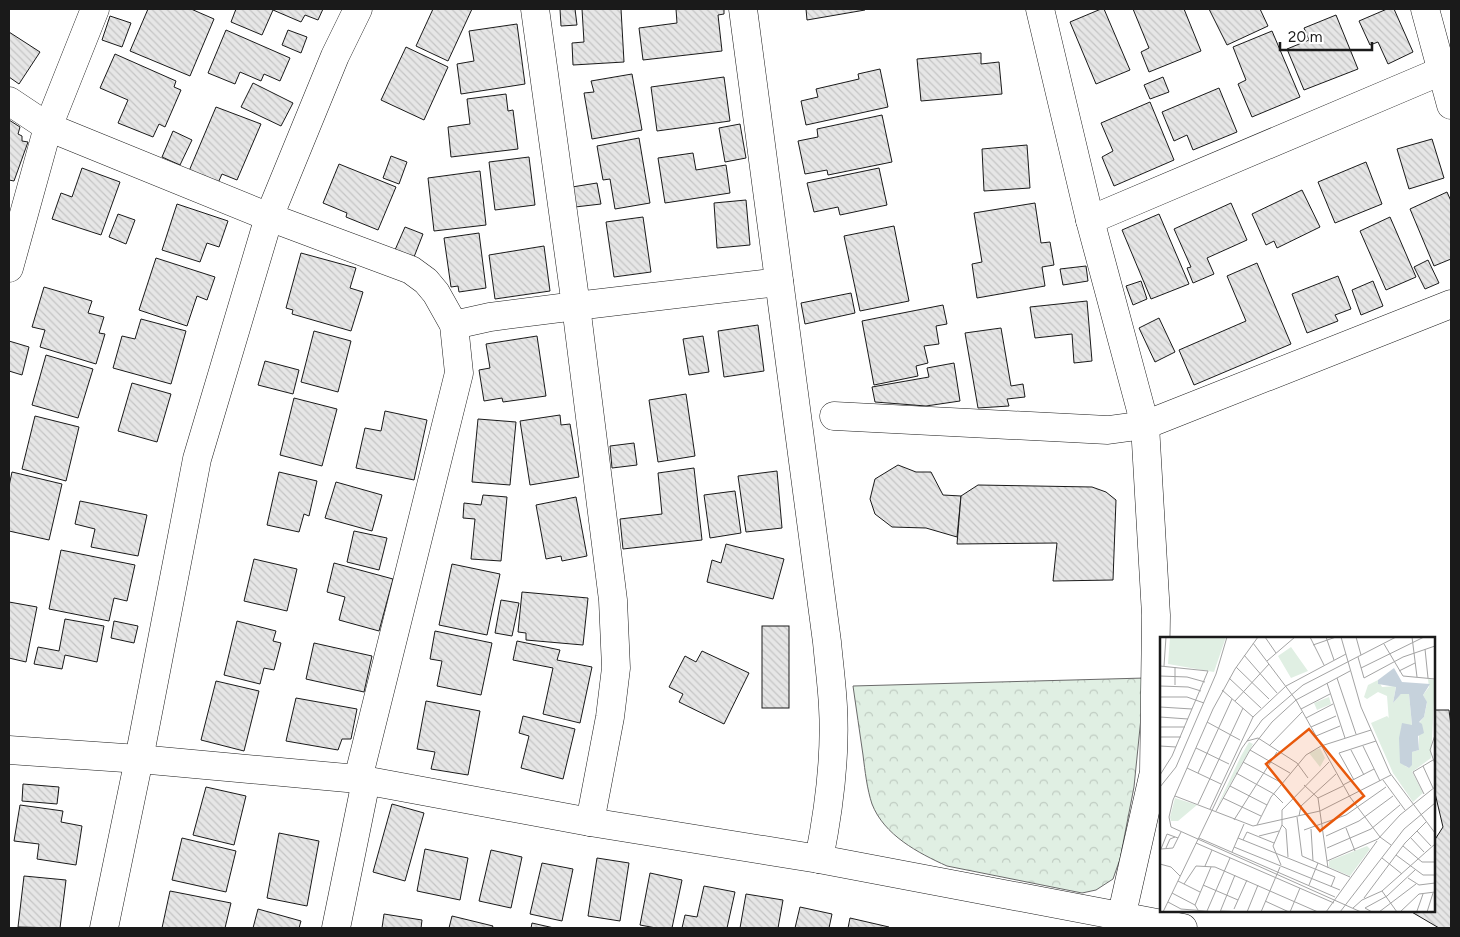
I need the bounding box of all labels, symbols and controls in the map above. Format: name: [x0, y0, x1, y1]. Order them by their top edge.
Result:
scale bar: [1280, 20, 1372, 52]
text: 20 m: [1288, 28, 1322, 46]
inset map: [1160, 637, 1435, 912]

